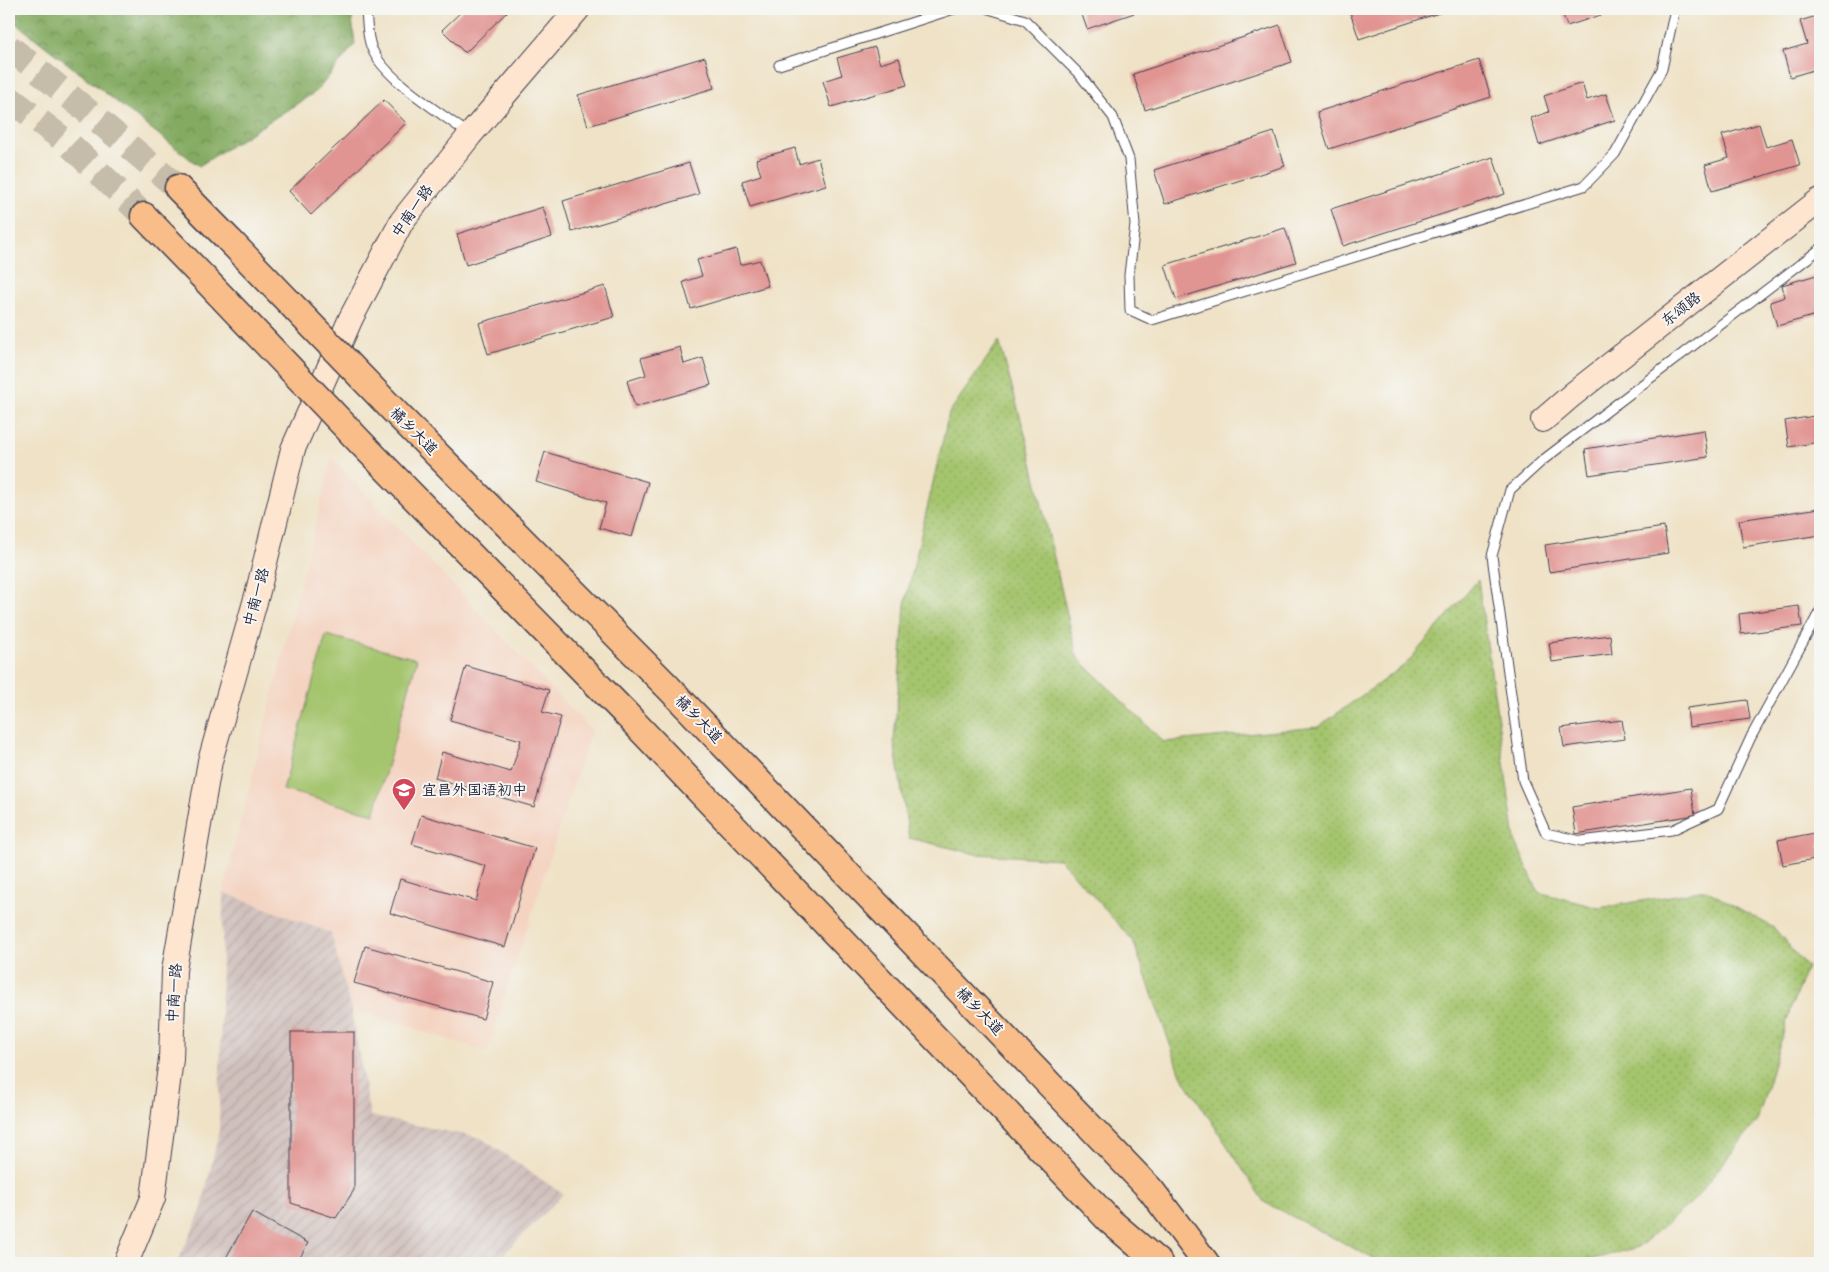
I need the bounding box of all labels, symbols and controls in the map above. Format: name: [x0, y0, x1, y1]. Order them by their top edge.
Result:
street label: 中南一路: [387, 181, 437, 241]
street label: 东颂路: [1657, 287, 1705, 331]
street label: 橘乡大道: [386, 403, 442, 459]
street label: 中南一路: [239, 565, 273, 629]
street label: 橘乡大道: [671, 690, 727, 748]
school or university icon: 宜昌外国语初中: [391, 777, 417, 811]
place label: 宜昌外国语初中: [422, 780, 527, 800]
street label: 中南一路: [162, 962, 186, 1024]
street label: 橘乡大道: [952, 982, 1008, 1040]

